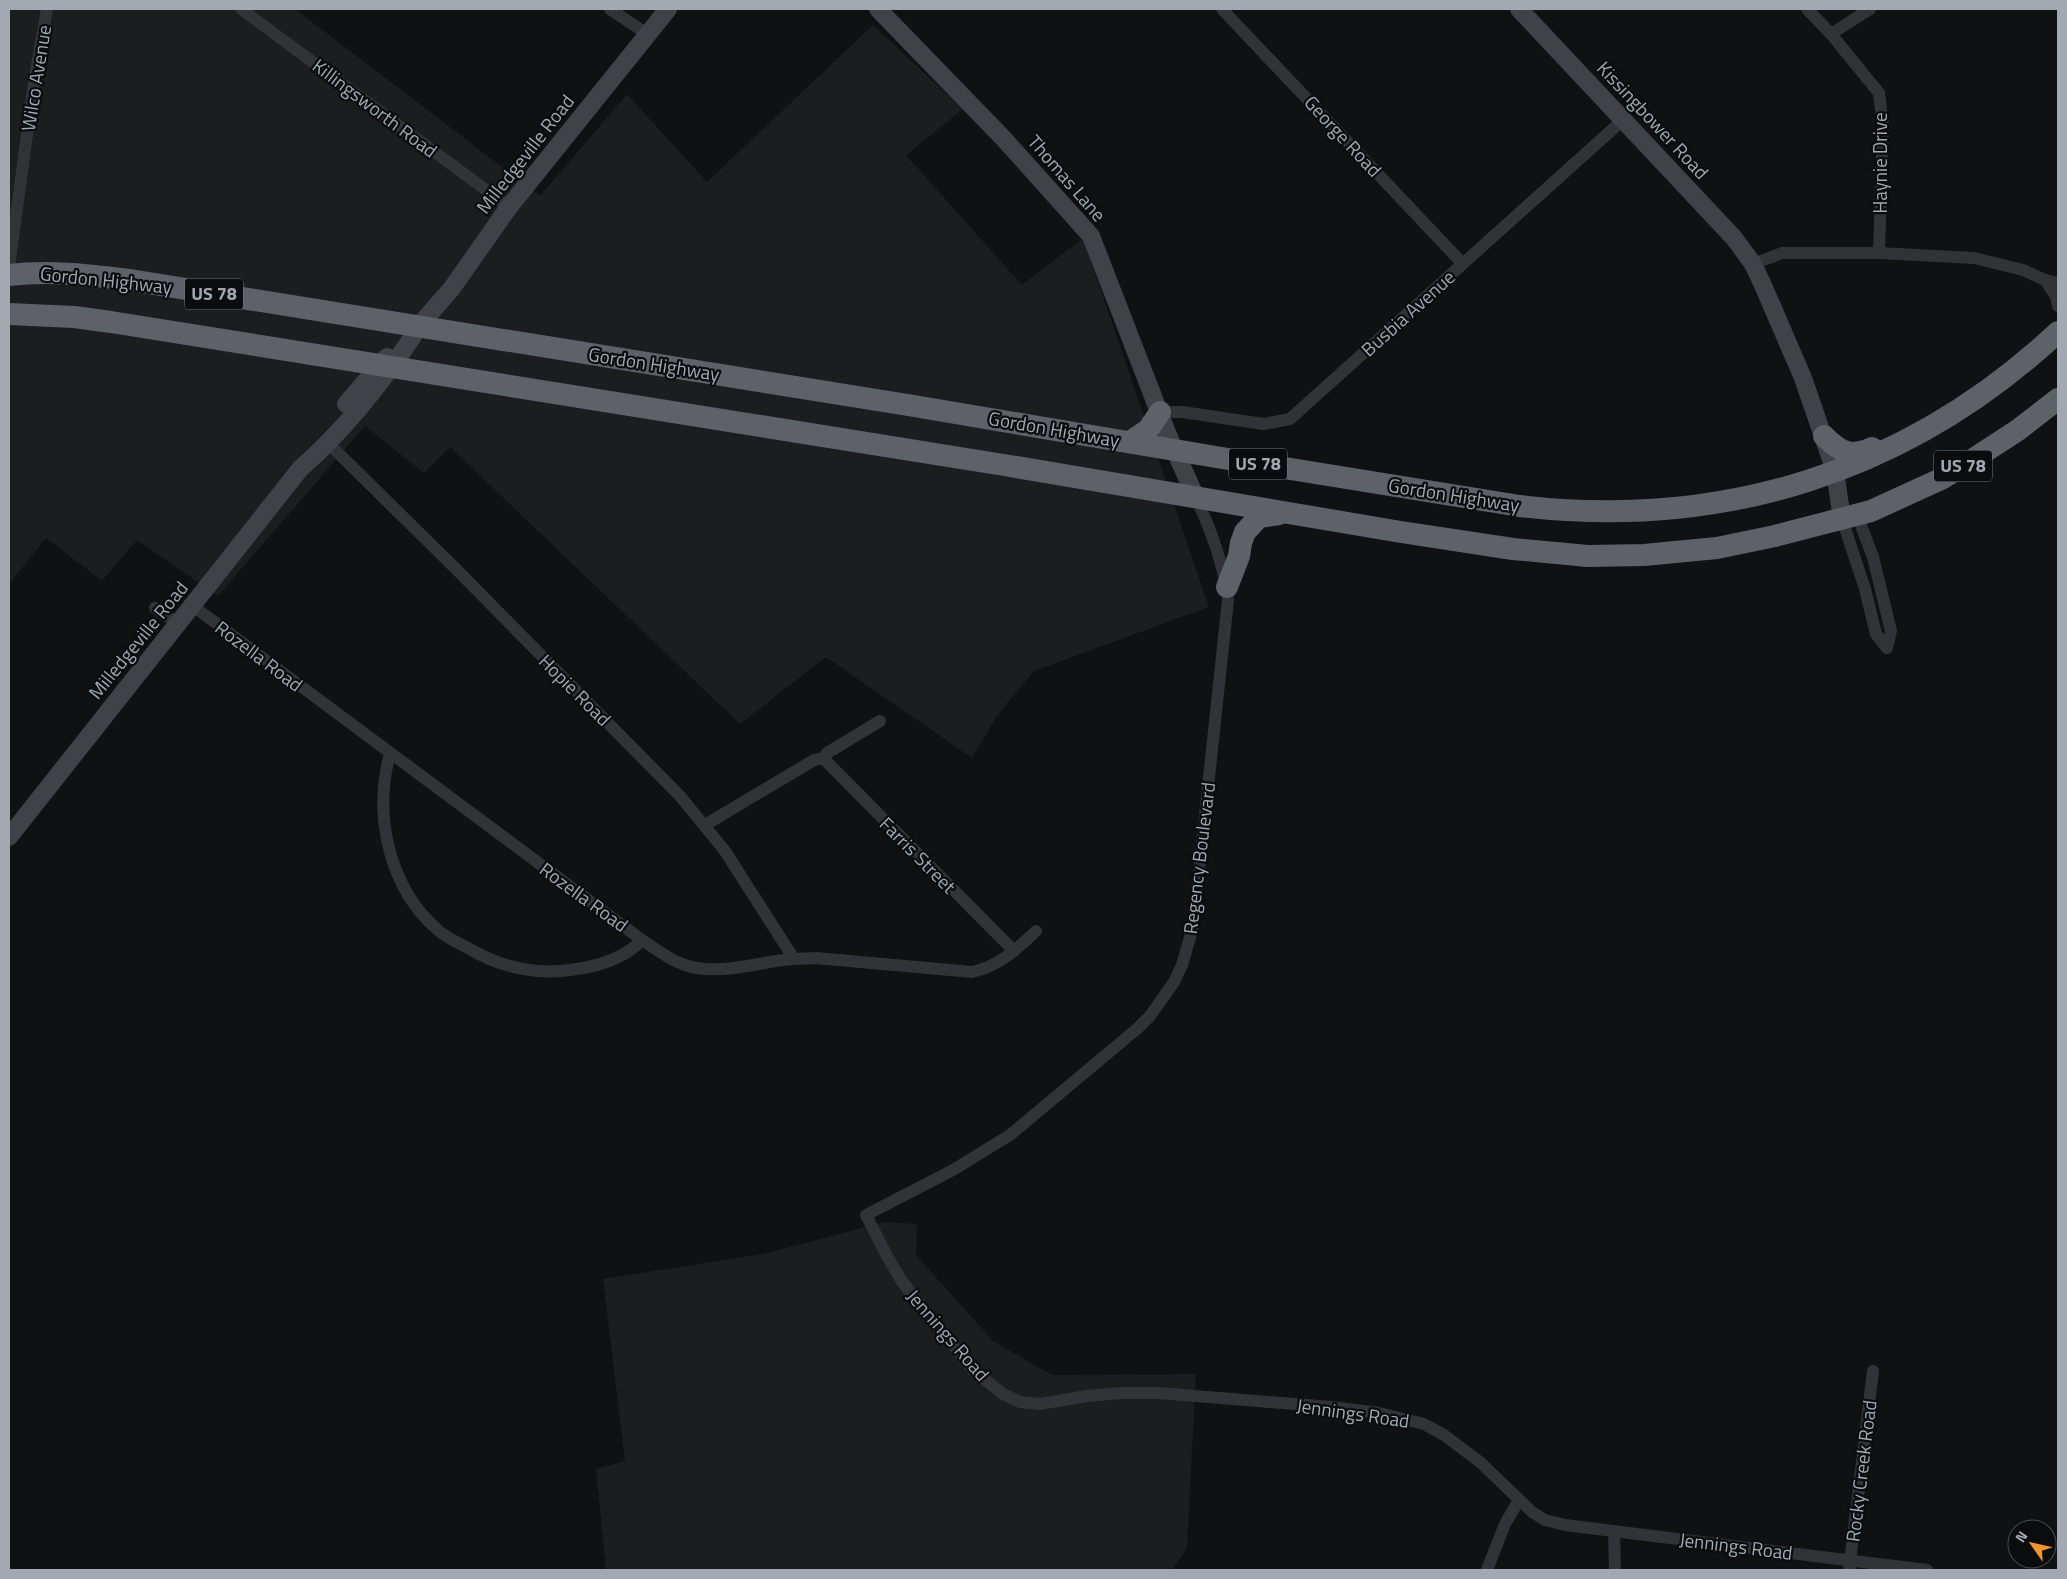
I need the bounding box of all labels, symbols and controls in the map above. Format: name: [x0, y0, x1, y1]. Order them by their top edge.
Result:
street label: Wilco Avenue: [13, 23, 58, 133]
street label: Killingsworth Road: [307, 51, 444, 164]
street label: Kissingbower Road: [1591, 54, 1716, 185]
street label: Milledgeville Road: [469, 88, 581, 220]
street label: George Road: [1298, 88, 1389, 183]
street label: Haynie Drive: [1865, 112, 1894, 214]
street label: Thomas Lane: [1021, 128, 1113, 228]
street label: Gordon Highway: [39, 258, 173, 301]
street label: Busbia Avenue: [1354, 262, 1461, 363]
road number: US 78: [185, 278, 243, 310]
street label: Gordon Highway: [586, 339, 722, 388]
street label: Gordon Highway: [986, 403, 1122, 454]
road number: US 78: [1229, 448, 1287, 479]
road number: US 78: [1934, 451, 1992, 482]
street label: Gordon Highway: [1386, 470, 1522, 519]
street label: Milledgeville Road: [81, 574, 194, 705]
street label: Rozella Road: [209, 613, 309, 698]
street label: Hopie Road: [533, 647, 618, 732]
street label: Regency Boulevard: [1175, 780, 1222, 936]
street label: Farris Street: [873, 810, 964, 900]
street label: Rozella Road: [534, 855, 635, 939]
street label: Jennings Road: [900, 1282, 997, 1387]
street label: Jennings Road: [1295, 1390, 1411, 1435]
street label: Rocky Creek Road: [1837, 1398, 1884, 1543]
north arrow: [2007, 1519, 2057, 1569]
street label: Jennings Road: [1678, 1524, 1794, 1567]
text: N: [2009, 1527, 2032, 1546]

